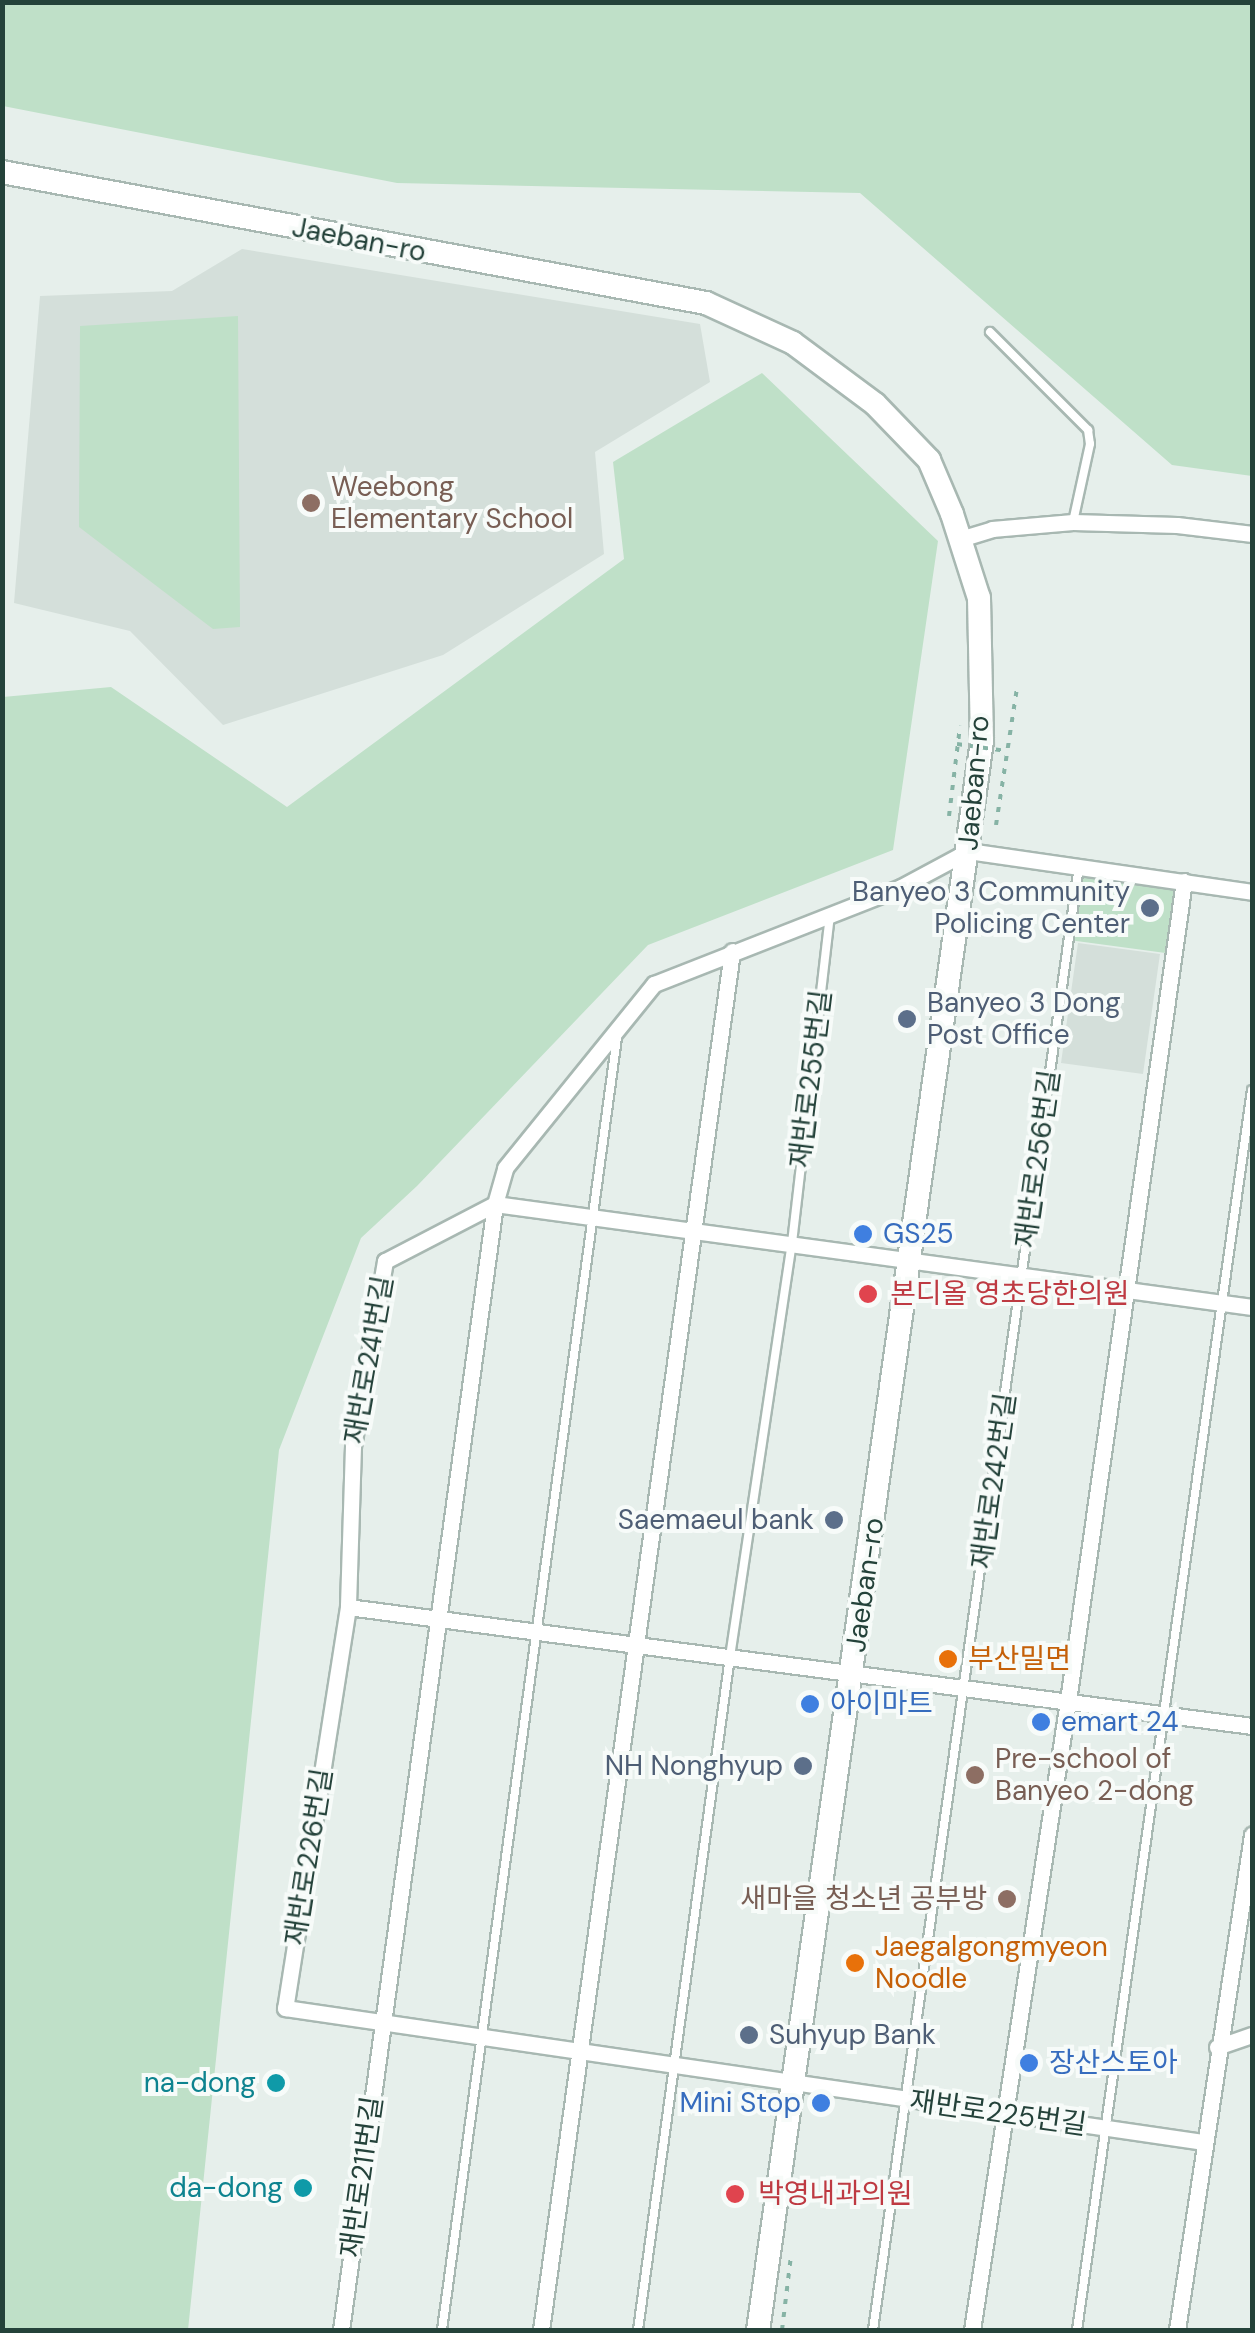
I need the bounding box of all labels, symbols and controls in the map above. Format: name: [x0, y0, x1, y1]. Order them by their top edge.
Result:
street label: Jaeban-ro: [289, 211, 429, 269]
place label: Weebong Elementary School: [331, 470, 573, 536]
marker: Weebong Elementary School: [300, 492, 322, 514]
street label: Jaeban-ro: [951, 714, 997, 852]
place label: Banyeo 3 Community Policing Center: [852, 875, 1130, 941]
marker: Banyeo 3 Community Policing Center: [1139, 897, 1161, 919]
place label: Banyeo 3 Dong Post Office: [927, 986, 1121, 1052]
street label: 재반로255번길: [783, 988, 839, 1170]
marker: Banyeo 3 Dong Post Office: [896, 1008, 918, 1030]
street label: 재반로256번길: [1009, 1068, 1067, 1250]
place label: GS25: [883, 1217, 954, 1251]
marker: GS25: [852, 1223, 874, 1245]
street label: 재반로241번길: [338, 1273, 400, 1447]
place label: 본디올 영초당한의원: [890, 1277, 1129, 1311]
marker: 본디올 영초당한의원: [855, 1281, 881, 1307]
street label: 재반로242번길: [965, 1391, 1023, 1571]
place label: Saemaeul bank: [618, 1503, 814, 1537]
marker: Saemaeul bank: [823, 1509, 845, 1531]
street label: Jaeban-ro: [839, 1516, 891, 1654]
place label: 부산밀면: [968, 1642, 1071, 1676]
marker: 부산밀면: [937, 1648, 959, 1670]
place label: 아이마트: [830, 1687, 933, 1721]
marker: 아이마트: [799, 1693, 821, 1715]
place label: emart 24: [1061, 1705, 1179, 1739]
marker: emart 24: [1030, 1711, 1052, 1733]
place label: Pre-school of Banyeo 2-dong: [995, 1742, 1194, 1808]
place label: NH Nonghyup: [605, 1749, 783, 1783]
marker: NH Nonghyup: [792, 1755, 814, 1777]
marker: Pre-school of Banyeo 2-dong: [964, 1764, 986, 1786]
street label: 재반로226번길: [278, 1766, 340, 1948]
place label: 새마을 청소년 공부방: [740, 1882, 987, 1916]
marker: 새마을 청소년 공부방: [996, 1888, 1018, 1910]
place label: Jaegalgongmyeon Noodle: [875, 1930, 1108, 1996]
marker: Jaegalgongmyeon Noodle: [844, 1952, 866, 1974]
place label: Suhyup Bank: [769, 2018, 936, 2052]
marker: Suhyup Bank: [738, 2024, 760, 2046]
place label: 장산스토아: [1049, 2046, 1178, 2080]
marker: 장산스토아: [1018, 2052, 1040, 2074]
place label: na-dong: [144, 2066, 256, 2100]
marker: na-dong: [265, 2072, 287, 2094]
street label: 재반로225번길: [907, 2084, 1089, 2142]
place label: Mini Stop: [680, 2086, 801, 2120]
marker: Mini Stop: [810, 2092, 832, 2114]
street label: 재반로211번길: [334, 2094, 390, 2260]
place label: da-dong: [169, 2171, 283, 2205]
marker: da-dong: [292, 2177, 314, 2199]
place label: 박영내과의원: [758, 2177, 913, 2211]
marker: 박영내과의원: [722, 2181, 748, 2207]

